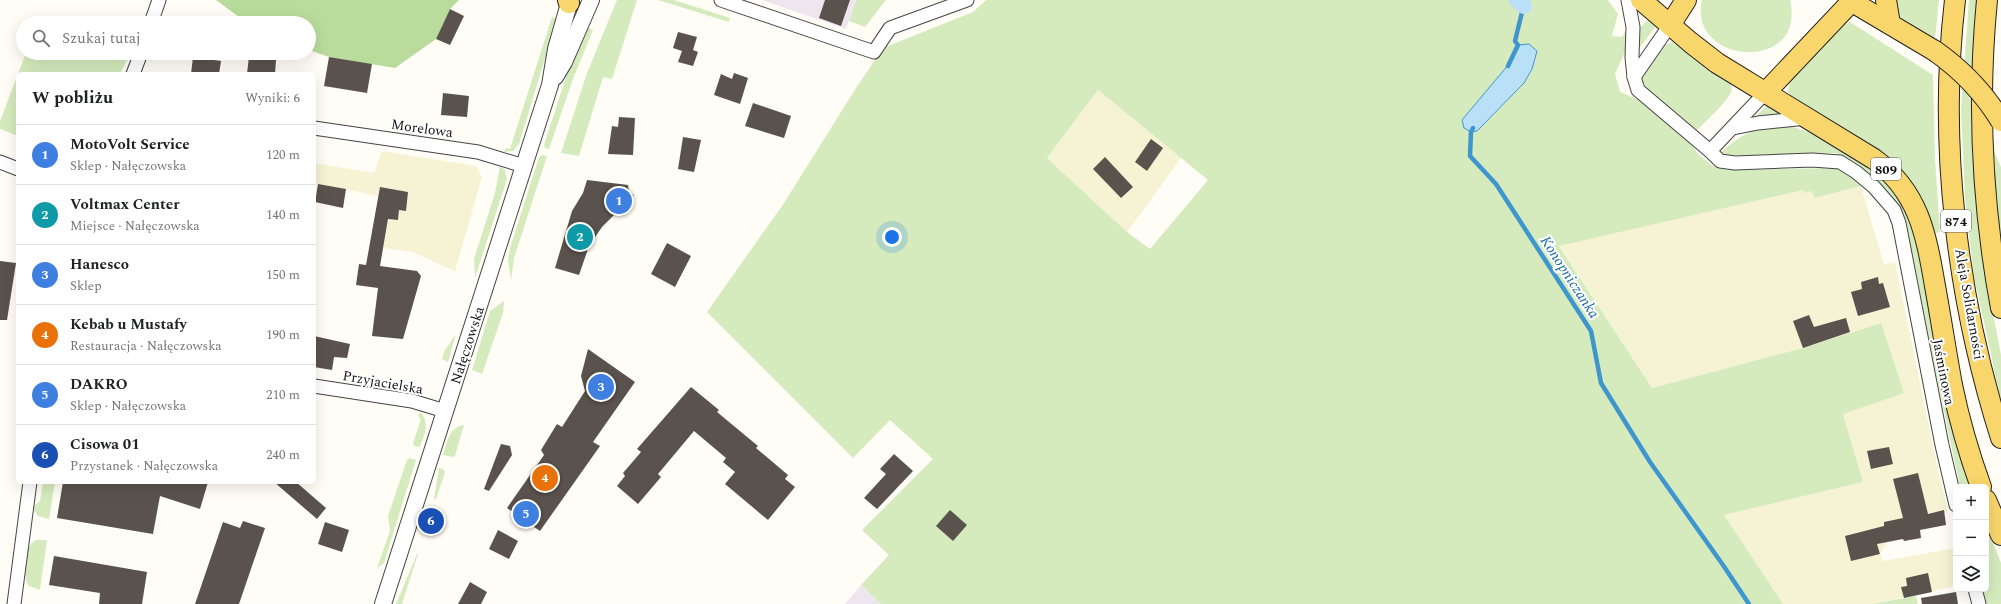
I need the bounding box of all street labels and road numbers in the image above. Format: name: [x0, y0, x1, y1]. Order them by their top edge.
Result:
street label: Morelowa: [390, 114, 454, 143]
road number: 809: [1871, 158, 1901, 180]
road number: 874: [1941, 210, 1971, 232]
street label: Aleja Solidarności: [1949, 247, 1990, 361]
street label: Nałęczowska: [445, 303, 490, 387]
street label: Jaśminowa: [1927, 337, 1960, 407]
street label: Przyjacielska: [341, 365, 425, 400]

